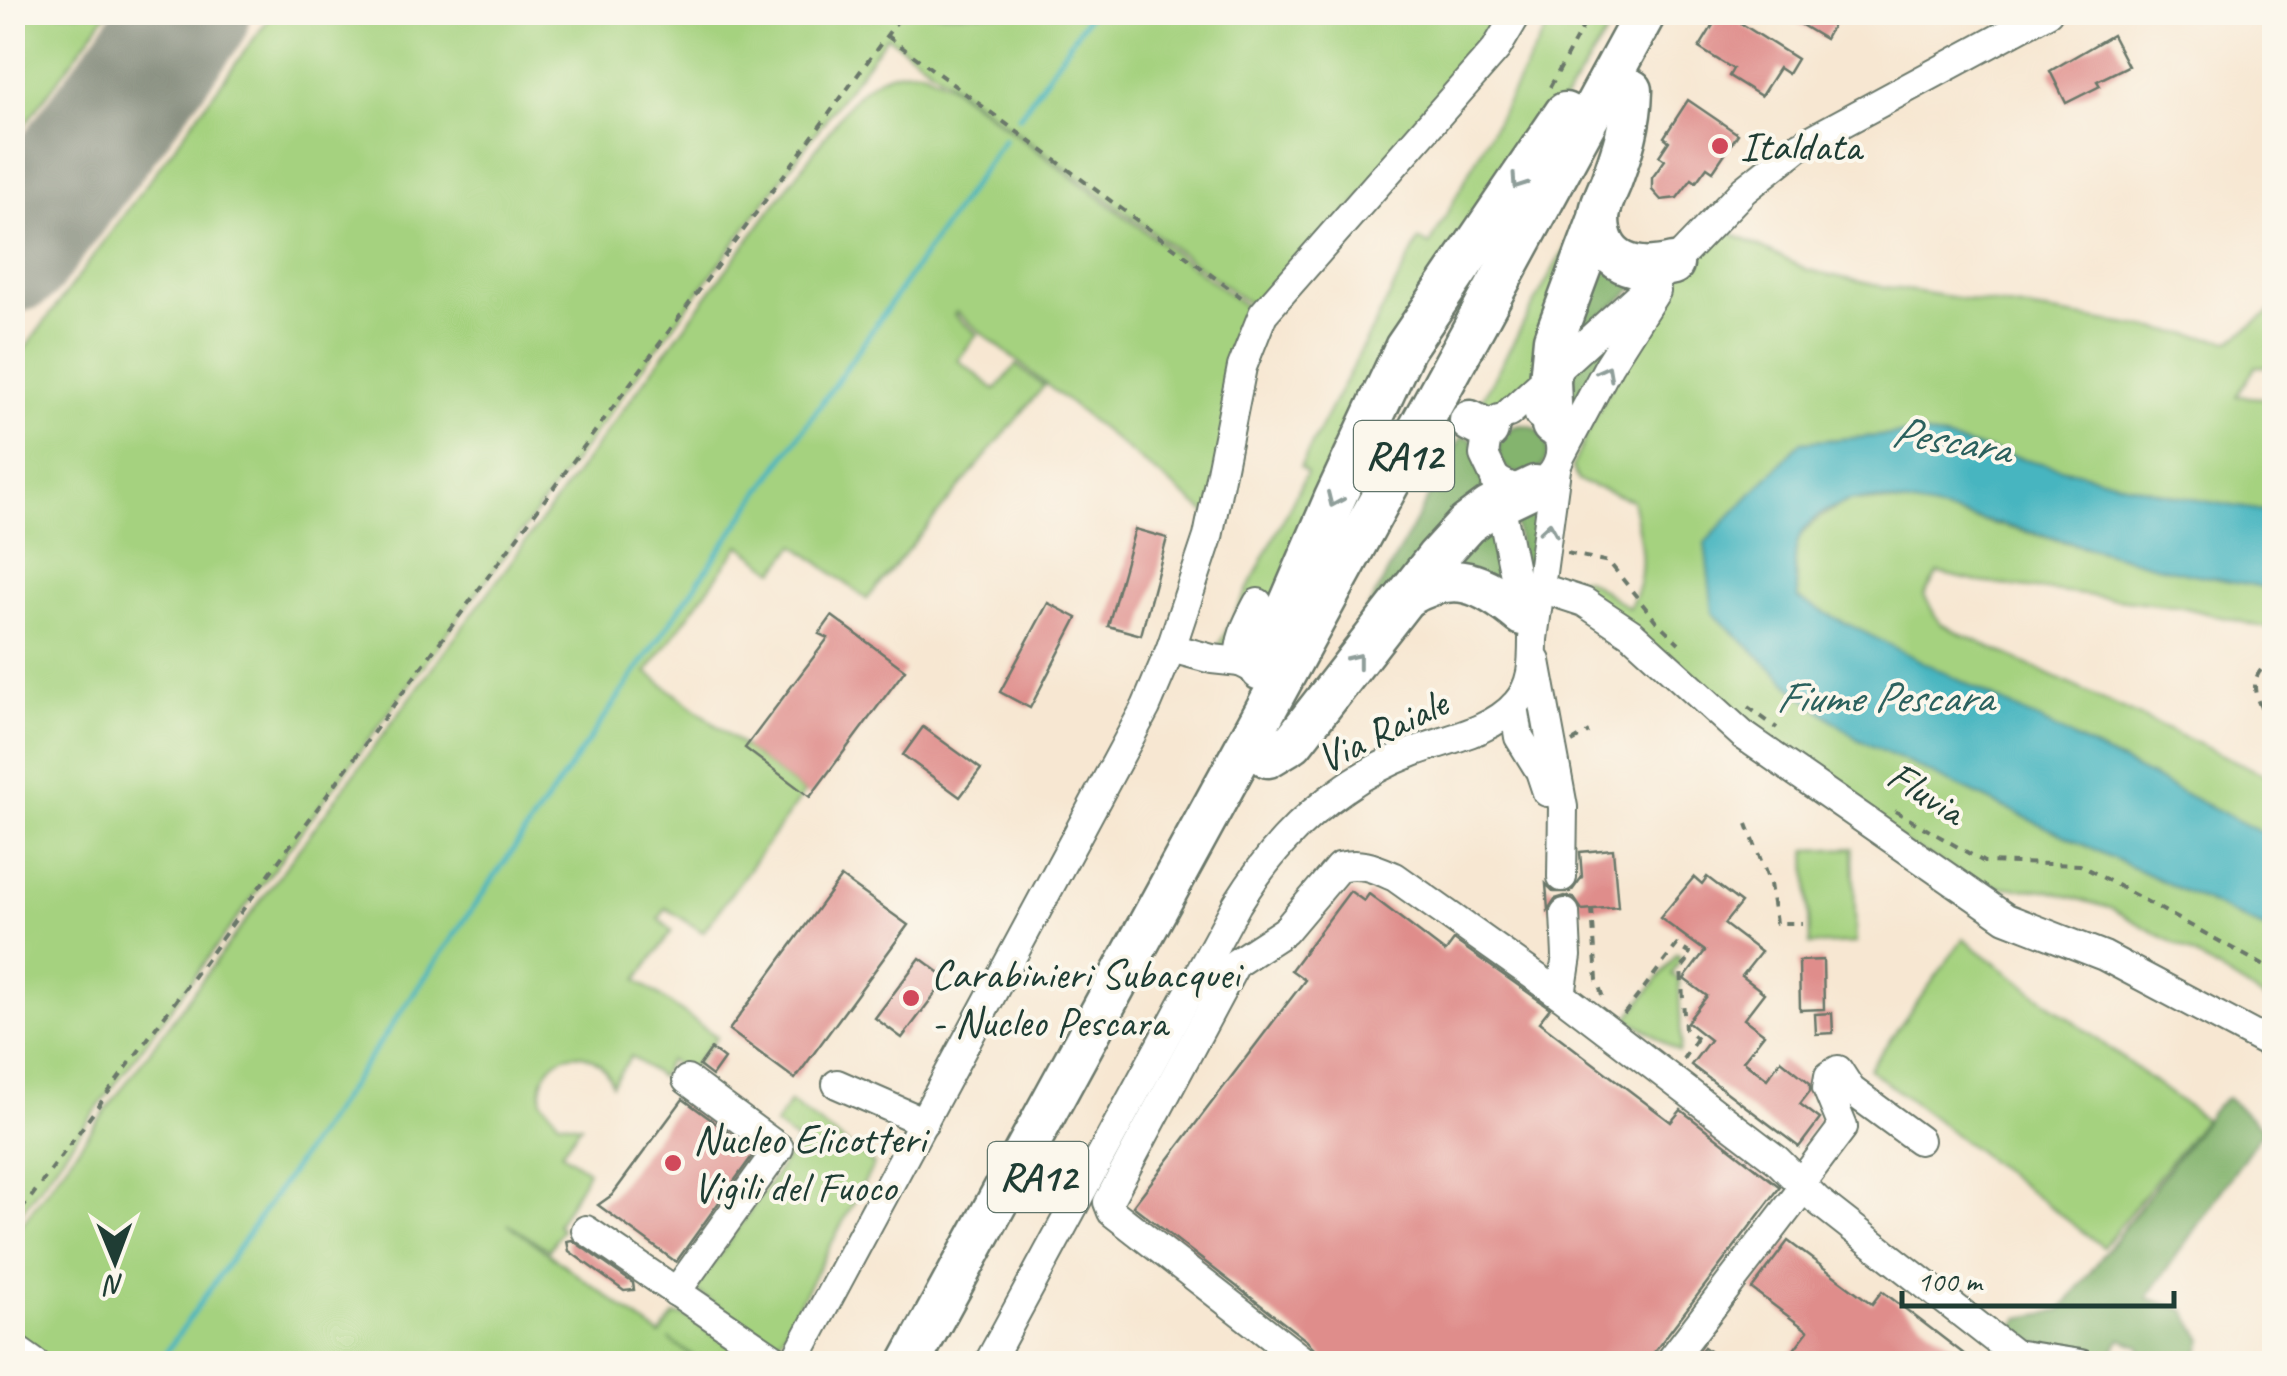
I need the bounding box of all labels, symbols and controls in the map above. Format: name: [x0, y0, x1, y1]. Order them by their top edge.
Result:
place label: Italdata: [1740, 120, 1865, 173]
marker: Italdata: [1709, 135, 1731, 157]
one-way arrow: [1512, 171, 1530, 190]
one-way arrow: [1594, 364, 1613, 382]
water label: Pescara: [1888, 403, 2018, 478]
road number: RA12: [1354, 421, 1454, 491]
one-way arrow: [1326, 490, 1346, 508]
one-way arrow: [1537, 520, 1558, 537]
one-way arrow: [1344, 654, 1362, 672]
water label: Fiume Pescara: [1776, 669, 1997, 726]
street label: Via Raiale: [1308, 676, 1458, 785]
street label: Fluvia: [1877, 749, 1978, 839]
place label: Carabinieri Subacquei - Nucleo Pescara: [931, 948, 1245, 1049]
marker: Carabinieri Subacquei - Nucleo Pescara: [900, 987, 922, 1009]
place label: Nucleo Elicotteri Vigili del Fuoco: [693, 1113, 931, 1214]
road number: RA12: [988, 1142, 1088, 1212]
marker: Nucleo Elicotteri Vigili del Fuoco: [662, 1152, 684, 1174]
north arrow: [65, 1211, 165, 1311]
scale bar: [1902, 1246, 2174, 1308]
text: 100 m: [1917, 1262, 1984, 1300]
text: N: [102, 1268, 124, 1303]

